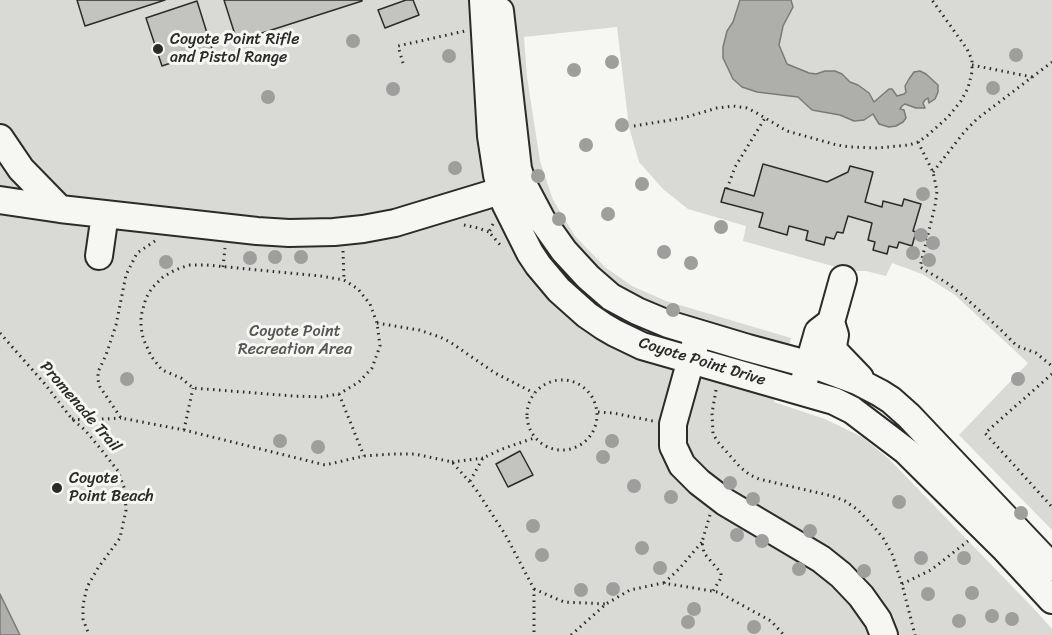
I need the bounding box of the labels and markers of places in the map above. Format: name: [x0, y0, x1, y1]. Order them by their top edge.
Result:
place label: Coyote Point Rifle and Pistol Range: [170, 30, 299, 68]
marker: Coyote Point Rifle and Pistol Range: [151, 42, 165, 56]
place label: Coyote Point Beach: [69, 469, 154, 507]
marker: Coyote Point Beach: [50, 481, 64, 495]

